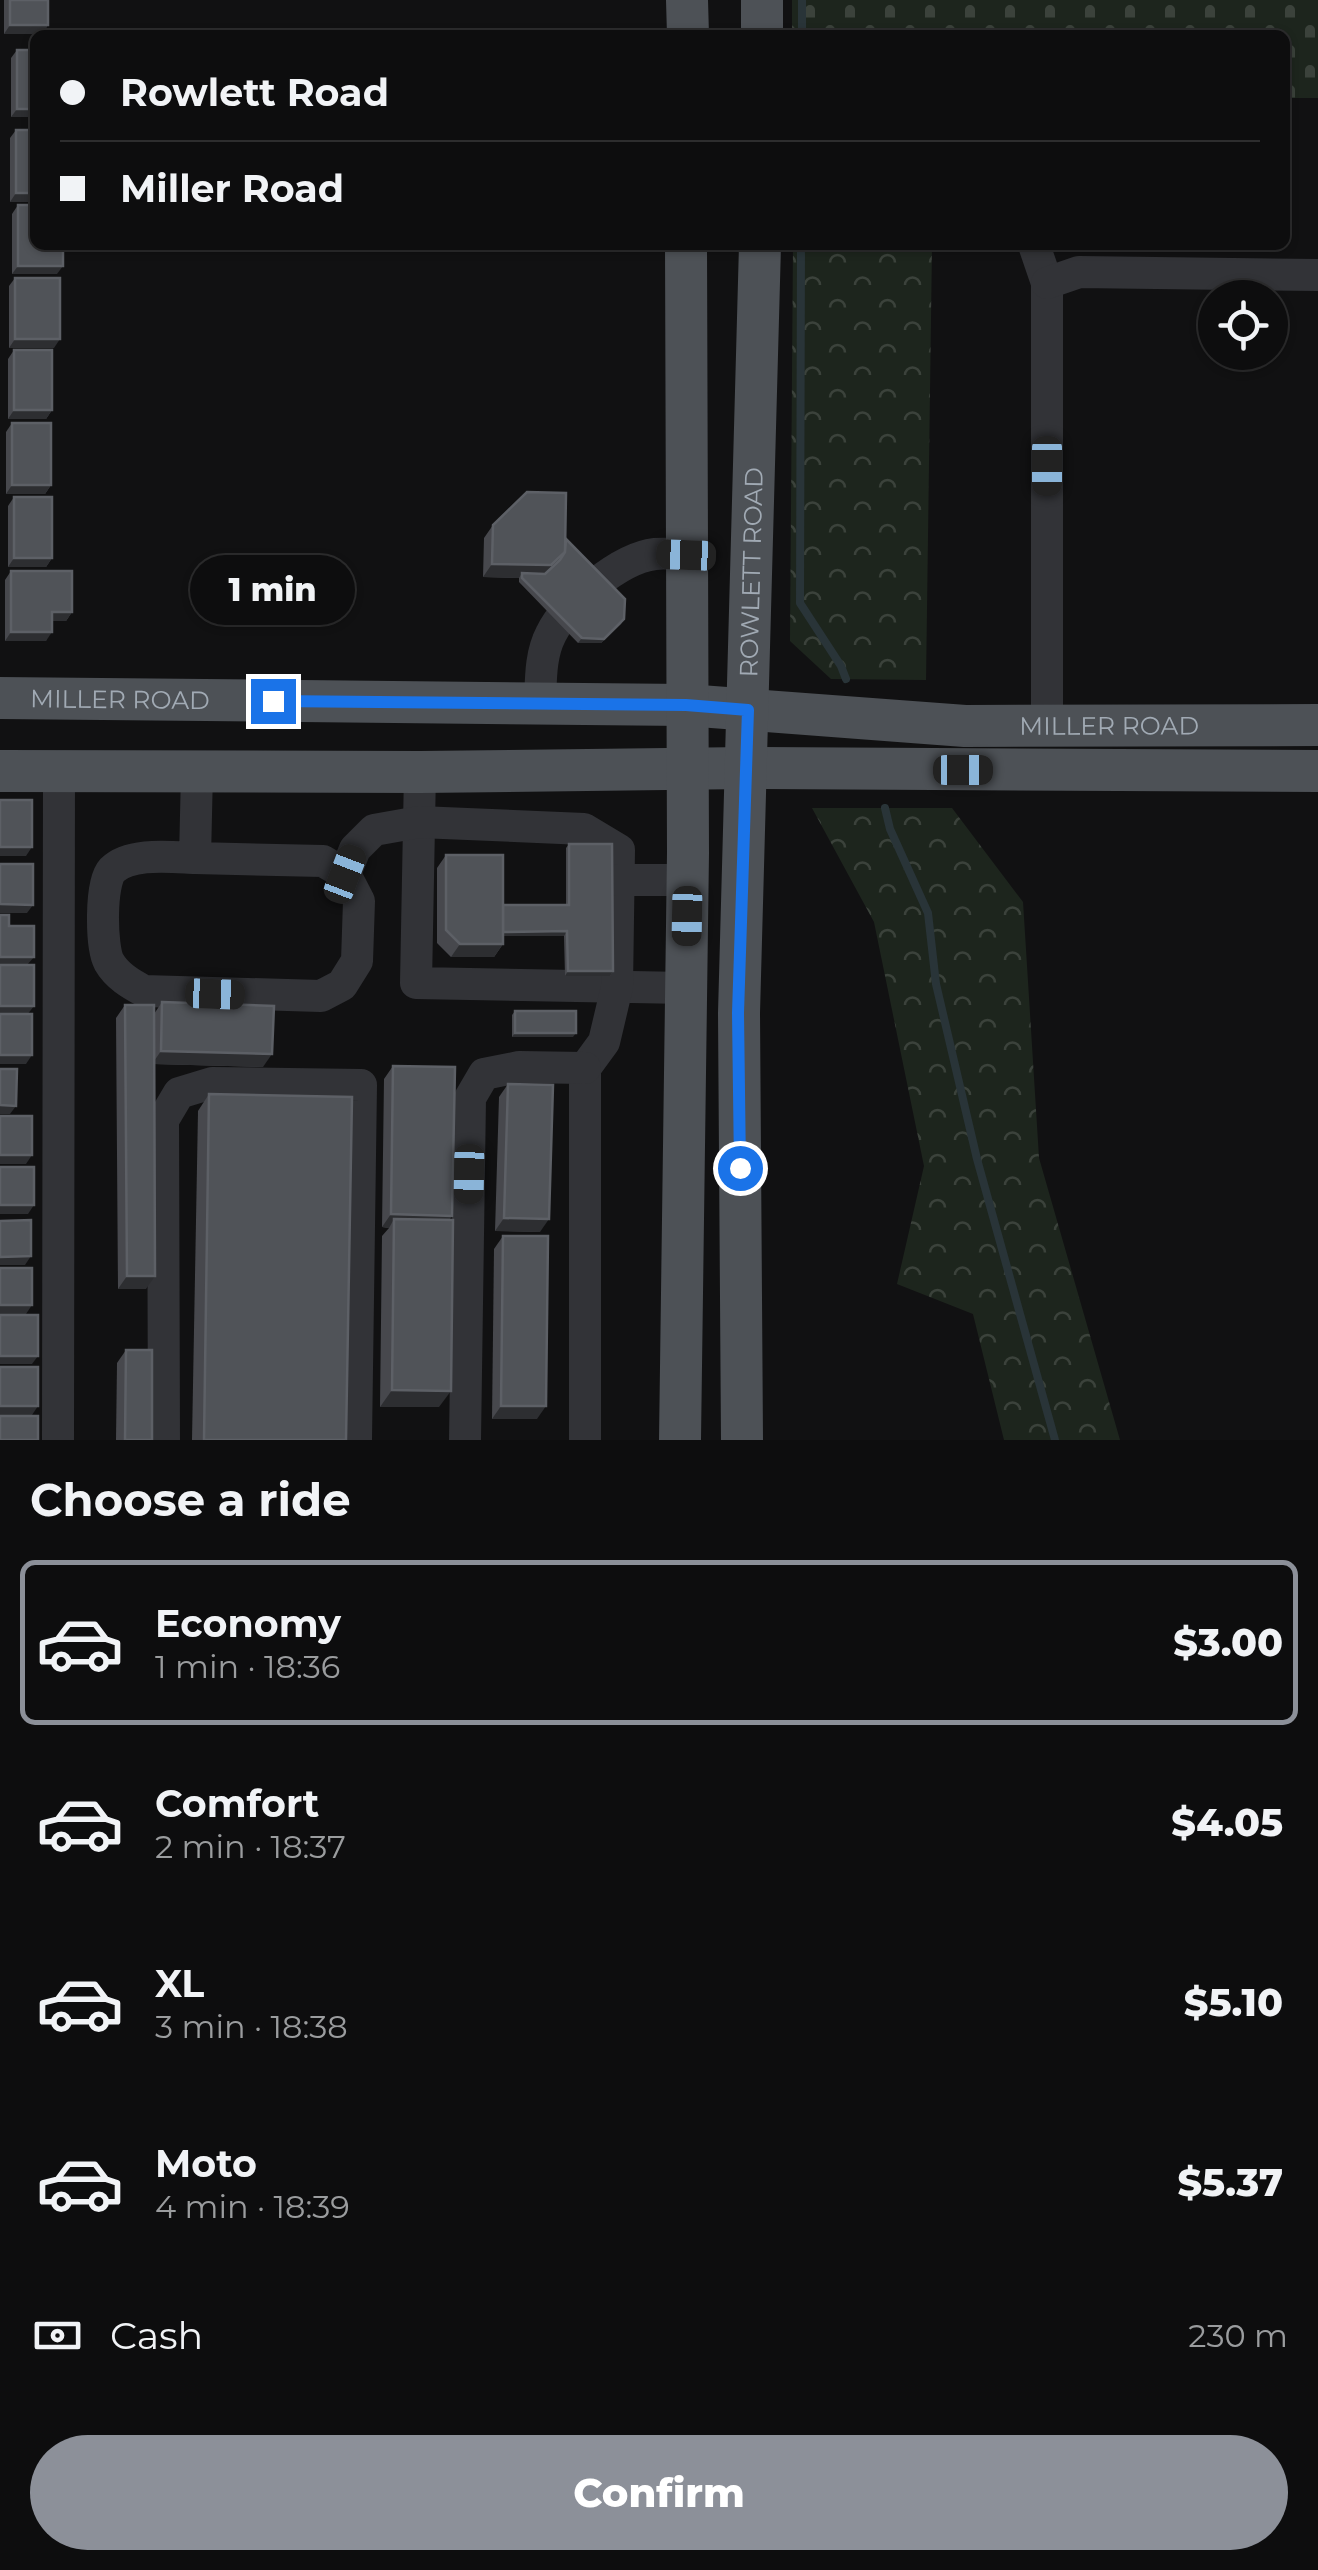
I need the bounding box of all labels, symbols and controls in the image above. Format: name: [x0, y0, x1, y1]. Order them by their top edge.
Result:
text: Rowlett Road: [120, 69, 389, 116]
text: Miller Road: [120, 165, 344, 212]
map controls: [1198, 280, 1288, 370]
button: locate: [1198, 280, 1288, 370]
car: [1032, 436, 1062, 496]
street label: ROWLETT ROAD: [733, 467, 769, 678]
car: [655, 539, 717, 571]
callout: 1 min: [190, 556, 356, 626]
text: 1 min: [228, 570, 317, 609]
route end: [251, 679, 296, 724]
street label: MILLER ROAD: [30, 683, 210, 715]
street label: MILLER ROAD: [1019, 710, 1199, 741]
car: [933, 755, 993, 785]
car: [320, 841, 370, 907]
car: [671, 886, 703, 946]
car: [184, 978, 246, 1010]
car: [453, 1144, 485, 1204]
route start: [718, 1146, 763, 1191]
text: Choose a ride: [30, 1472, 351, 1527]
icon: car: [35, 1598, 125, 1688]
text: Economy: [155, 1600, 341, 1647]
text: $3.00: [1173, 1619, 1283, 1666]
text: 1 min · 18:36: [155, 1647, 340, 1686]
icon: car: [35, 1778, 125, 1868]
text: Comfort: [155, 1780, 319, 1827]
text: $4.05: [1171, 1799, 1283, 1846]
text: 2 min · 18:37: [155, 1827, 346, 1866]
icon: car: [35, 1958, 125, 2048]
text: XL: [155, 1960, 204, 2007]
text: $5.10: [1184, 1979, 1283, 2026]
text: 3 min · 18:38: [155, 2007, 348, 2046]
icon: car: [35, 2138, 125, 2228]
text: Moto: [155, 2140, 257, 2187]
text: $5.37: [1178, 2159, 1283, 2206]
text: 4 min · 18:39: [155, 2187, 350, 2226]
icon: cash: [30, 2308, 85, 2363]
text: Cash: [110, 2312, 203, 2359]
text: 230 m: [1188, 2316, 1288, 2355]
button: Confirm: [30, 2435, 1288, 2550]

